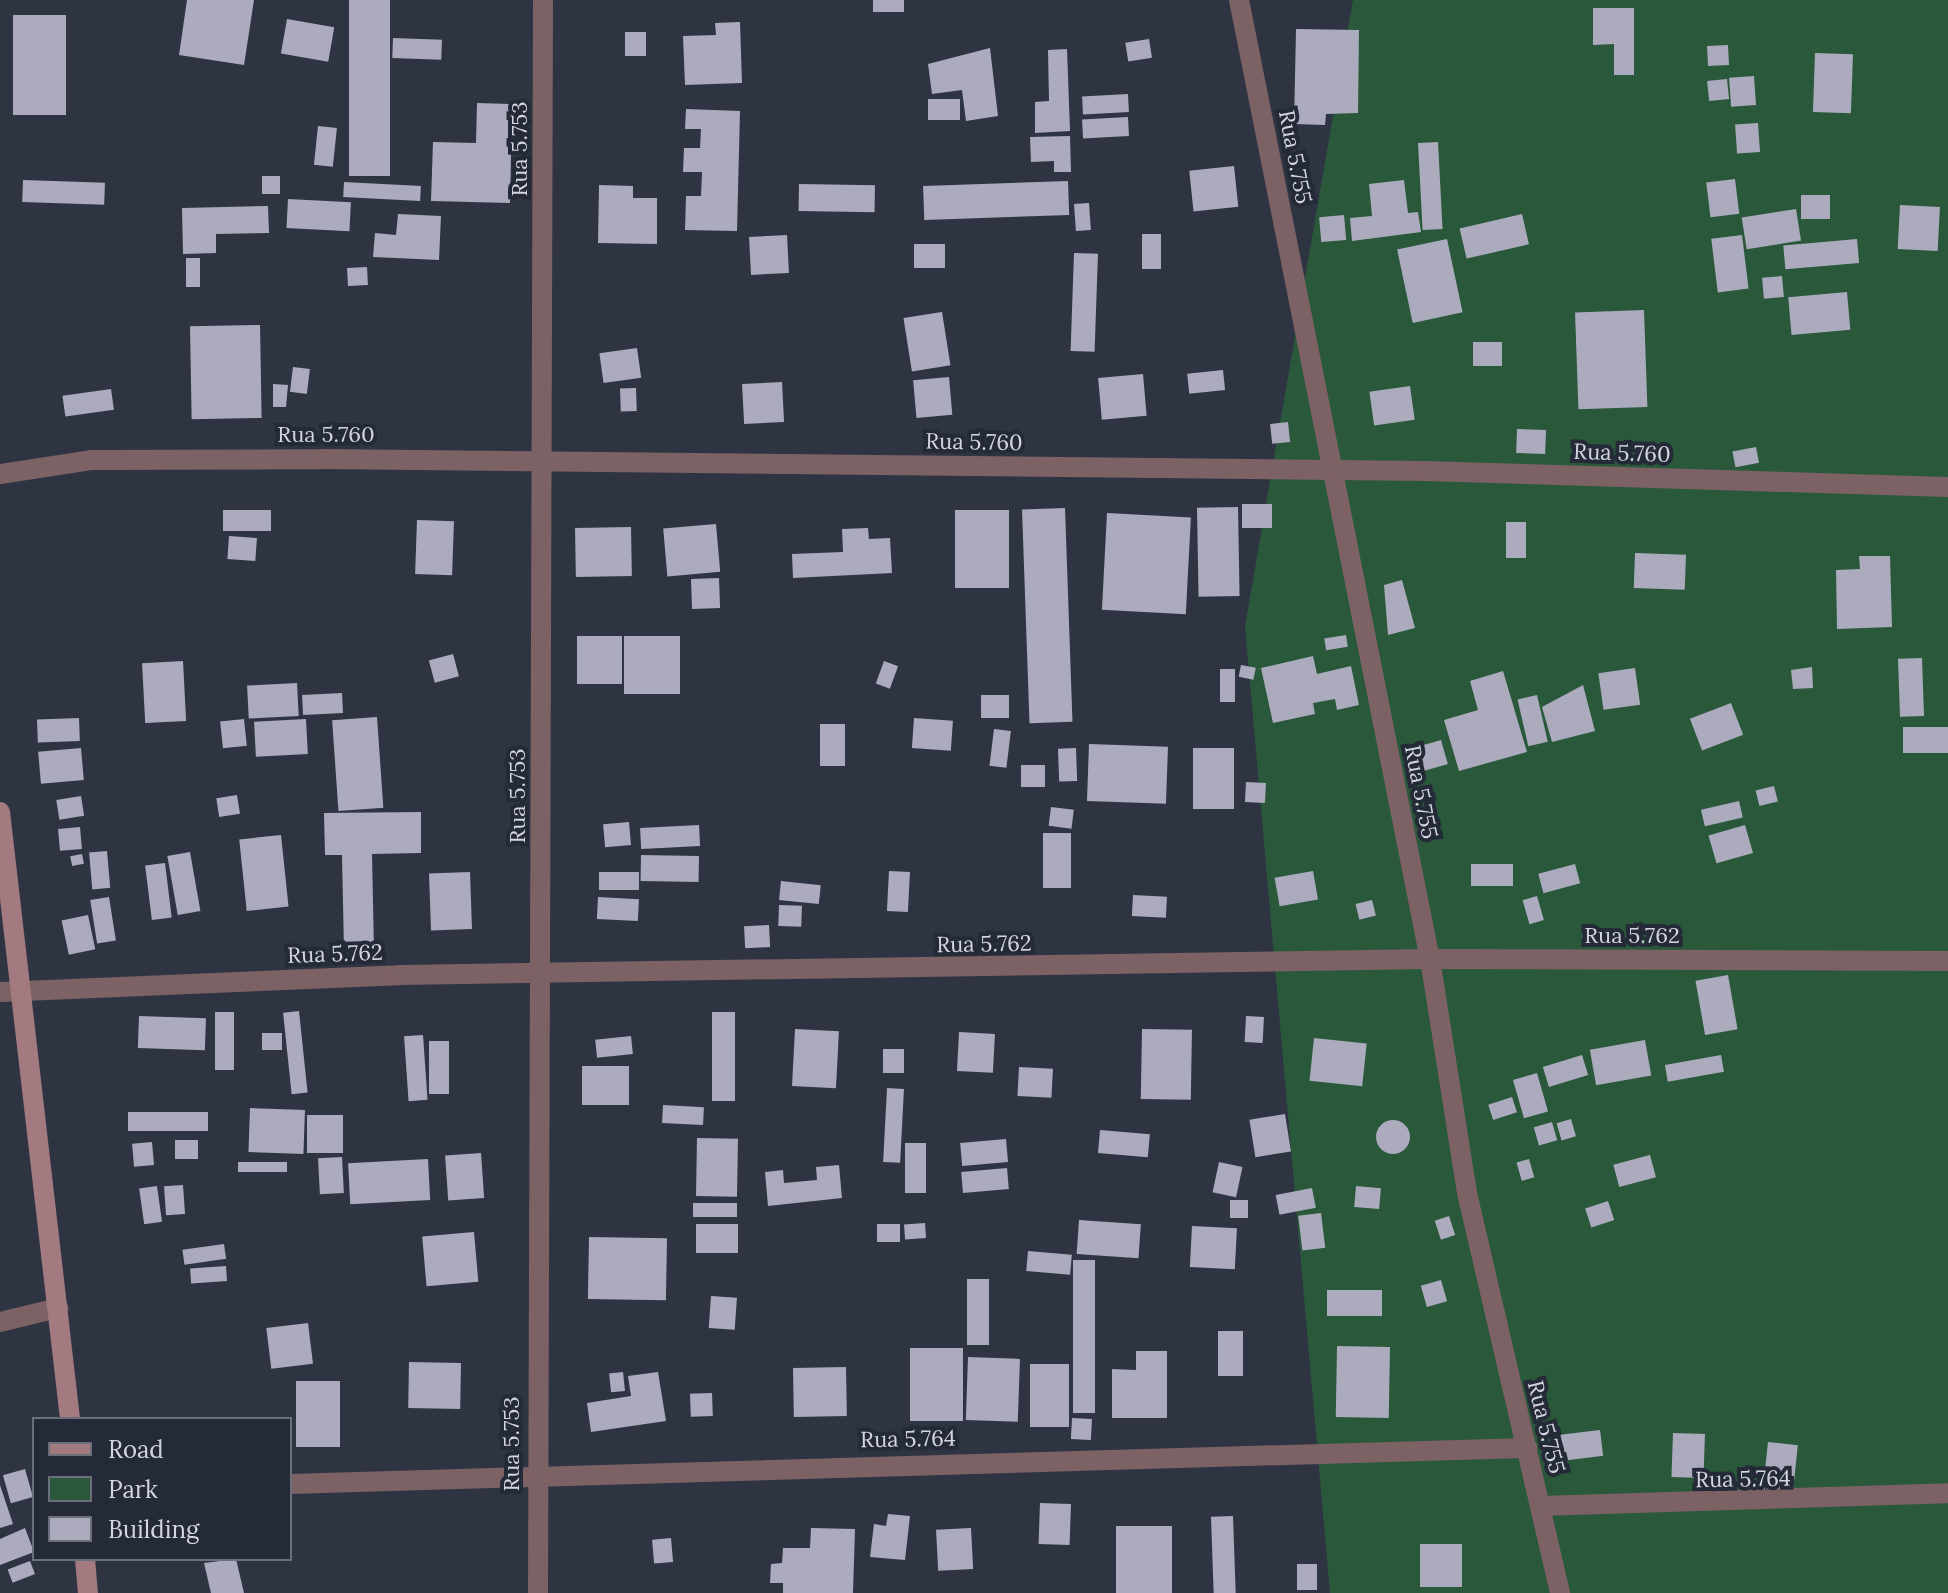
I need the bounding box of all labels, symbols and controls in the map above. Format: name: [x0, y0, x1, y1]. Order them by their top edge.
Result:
street label: Rua 5.753: [507, 101, 533, 197]
street label: Rua 5.755: [1273, 108, 1317, 206]
street label: Rua 5.760: [277, 422, 375, 448]
street label: Rua 5.760: [925, 428, 1023, 456]
street label: Rua 5.760: [1573, 438, 1671, 468]
street label: Rua 5.755: [1399, 743, 1443, 841]
street label: Rua 5.753: [505, 748, 531, 844]
street label: Rua 5.762: [1584, 923, 1680, 949]
street label: Rua 5.762: [936, 930, 1032, 958]
street label: Rua 5.762: [287, 939, 383, 969]
street label: Rua 5.755: [1522, 1378, 1570, 1476]
street label: Rua 5.753: [499, 1396, 525, 1492]
legend: [32, 1417, 292, 1561]
street label: Rua 5.764: [860, 1425, 956, 1453]
text: Road: [108, 1434, 164, 1465]
street label: Rua 5.764: [1695, 1465, 1791, 1493]
text: Park: [108, 1474, 158, 1505]
text: Building: [108, 1514, 199, 1545]

